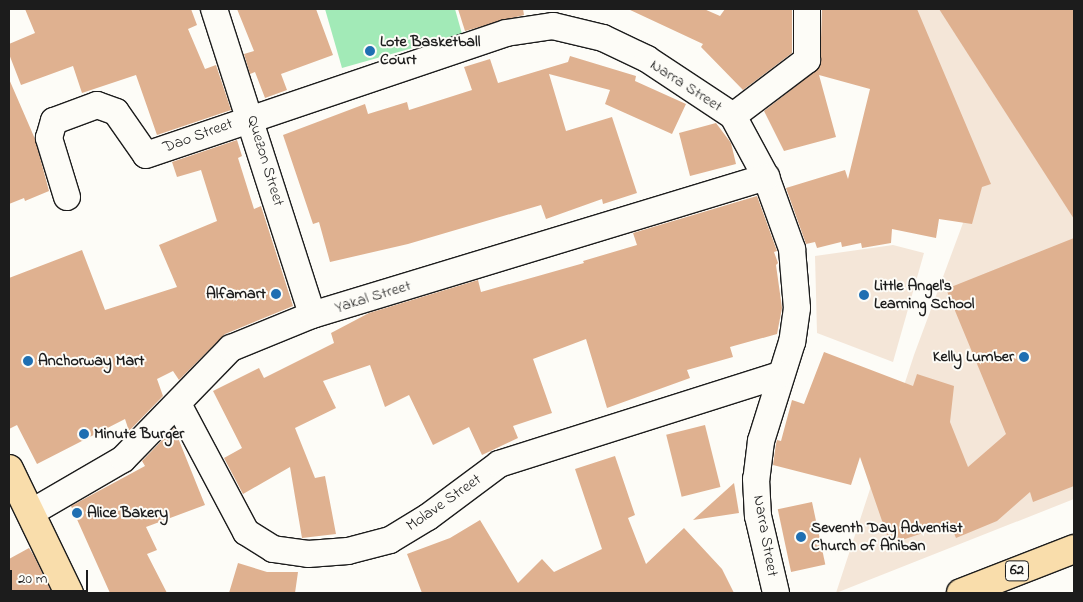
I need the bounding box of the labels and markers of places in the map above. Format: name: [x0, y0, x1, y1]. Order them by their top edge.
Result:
place label: Lote Basketball Court: [380, 32, 480, 70]
marker: Lote Basketball Court: [364, 45, 376, 57]
place label: Little Angel's Learning School: [874, 276, 974, 314]
place label: Alfamart: [206, 284, 266, 304]
marker: Alfamart: [270, 288, 282, 300]
marker: Little Angel's Learning School: [858, 289, 870, 301]
place label: Kelly Lumber: [933, 347, 1014, 367]
place label: Anchorway Mart: [38, 351, 144, 371]
marker: Kelly Lumber: [1018, 351, 1030, 363]
marker: Anchorway Mart: [22, 355, 34, 367]
place label: Minute Burger: [94, 424, 184, 444]
marker: Minute Burger: [78, 428, 90, 440]
place label: Alice Bakery: [87, 503, 168, 523]
marker: Alice Bakery: [71, 507, 83, 519]
place label: Seventh Day Adventist Church of Aniban: [811, 518, 963, 556]
marker: Seventh Day Adventist Church of Aniban: [795, 531, 807, 543]

